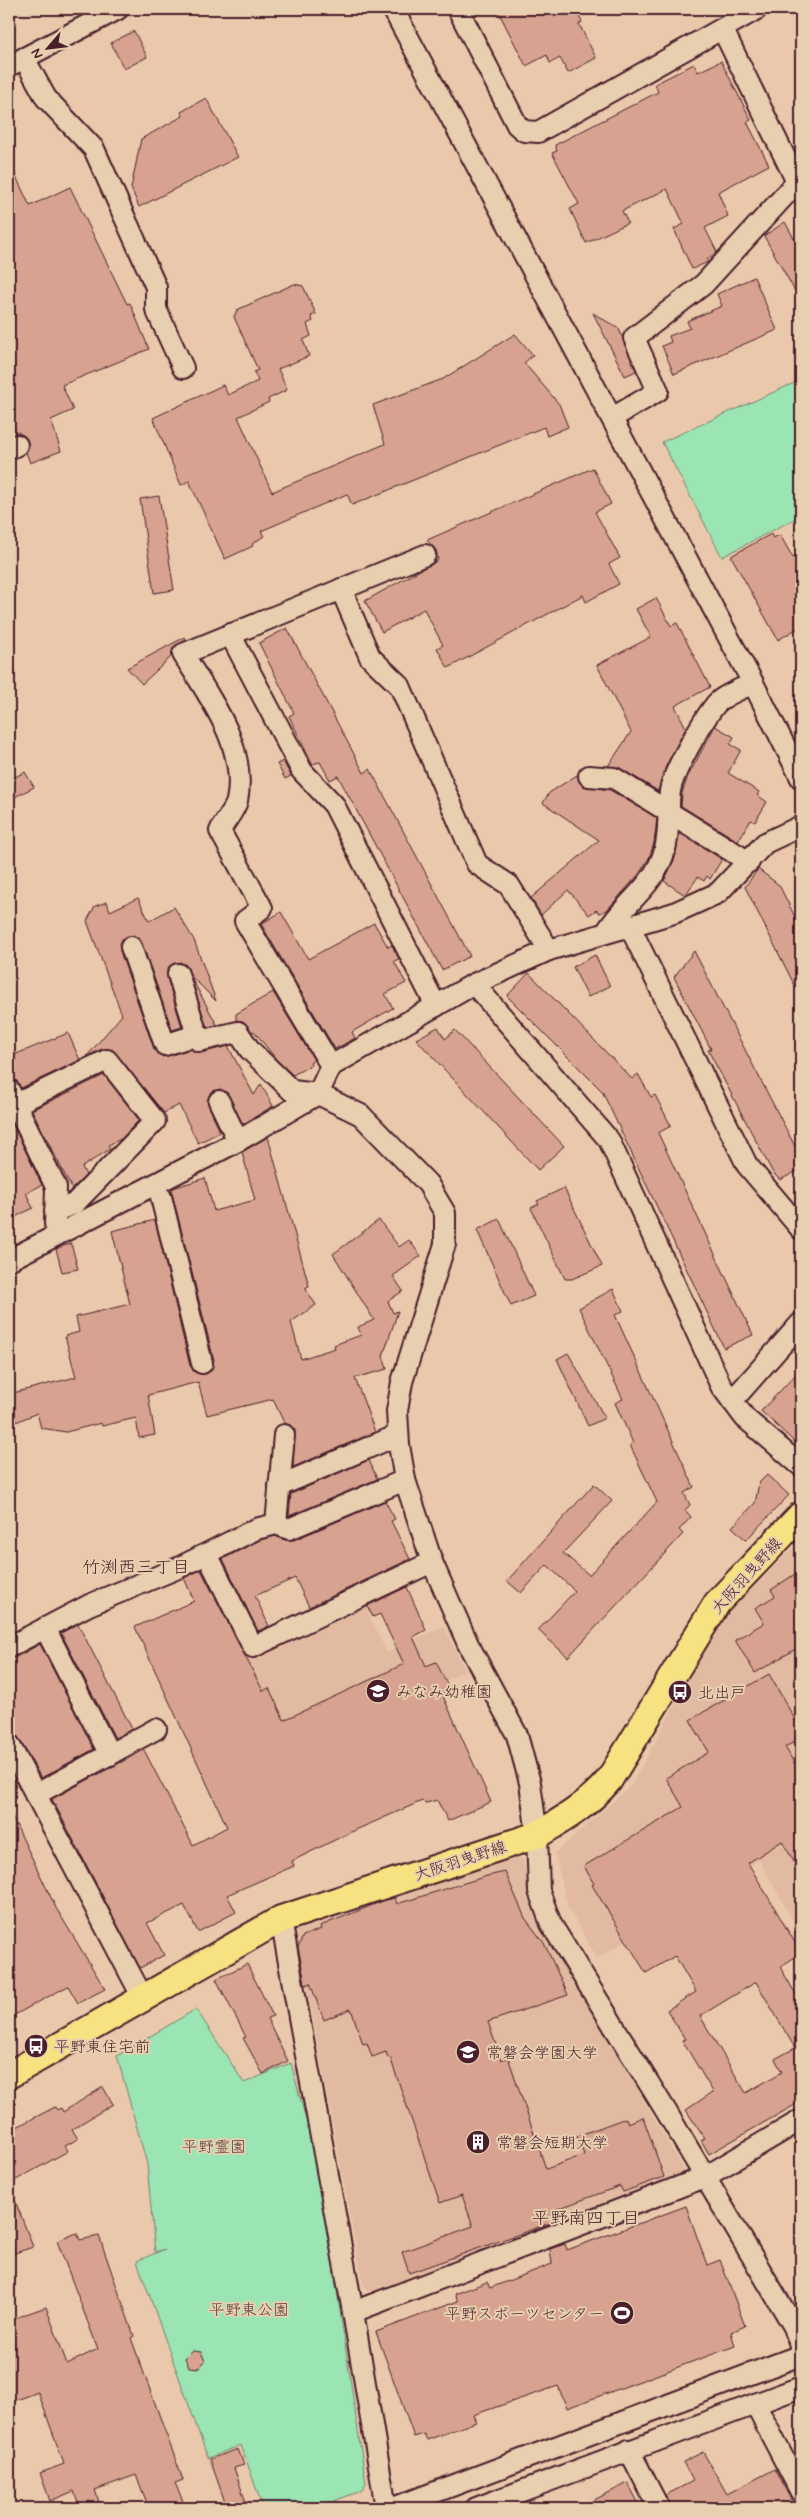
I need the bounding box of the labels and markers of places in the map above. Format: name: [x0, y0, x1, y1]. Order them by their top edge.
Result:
school or university icon: みなみ幼稚園: [365, 1678, 391, 1704]
bus stop icon: 北出戸: [667, 1679, 693, 1705]
place label: みなみ幼稚園: [396, 1682, 492, 1703]
place label: 北出戸: [698, 1683, 746, 1704]
bus stop icon: 平野東住宅前: [23, 2033, 49, 2059]
place label: 平野東住宅前: [54, 2037, 150, 2058]
school or university icon: 常磐会学園大学: [455, 2039, 481, 2065]
place label: 常磐会学園大学: [486, 2043, 598, 2064]
building icon: 常磐会短期大学: [465, 2129, 491, 2155]
place label: 常磐会短期大学: [496, 2133, 608, 2154]
sports icon: 平野スポーツセンター: [609, 2300, 635, 2326]
place label: 平野スポーツセンター: [445, 2304, 604, 2325]

